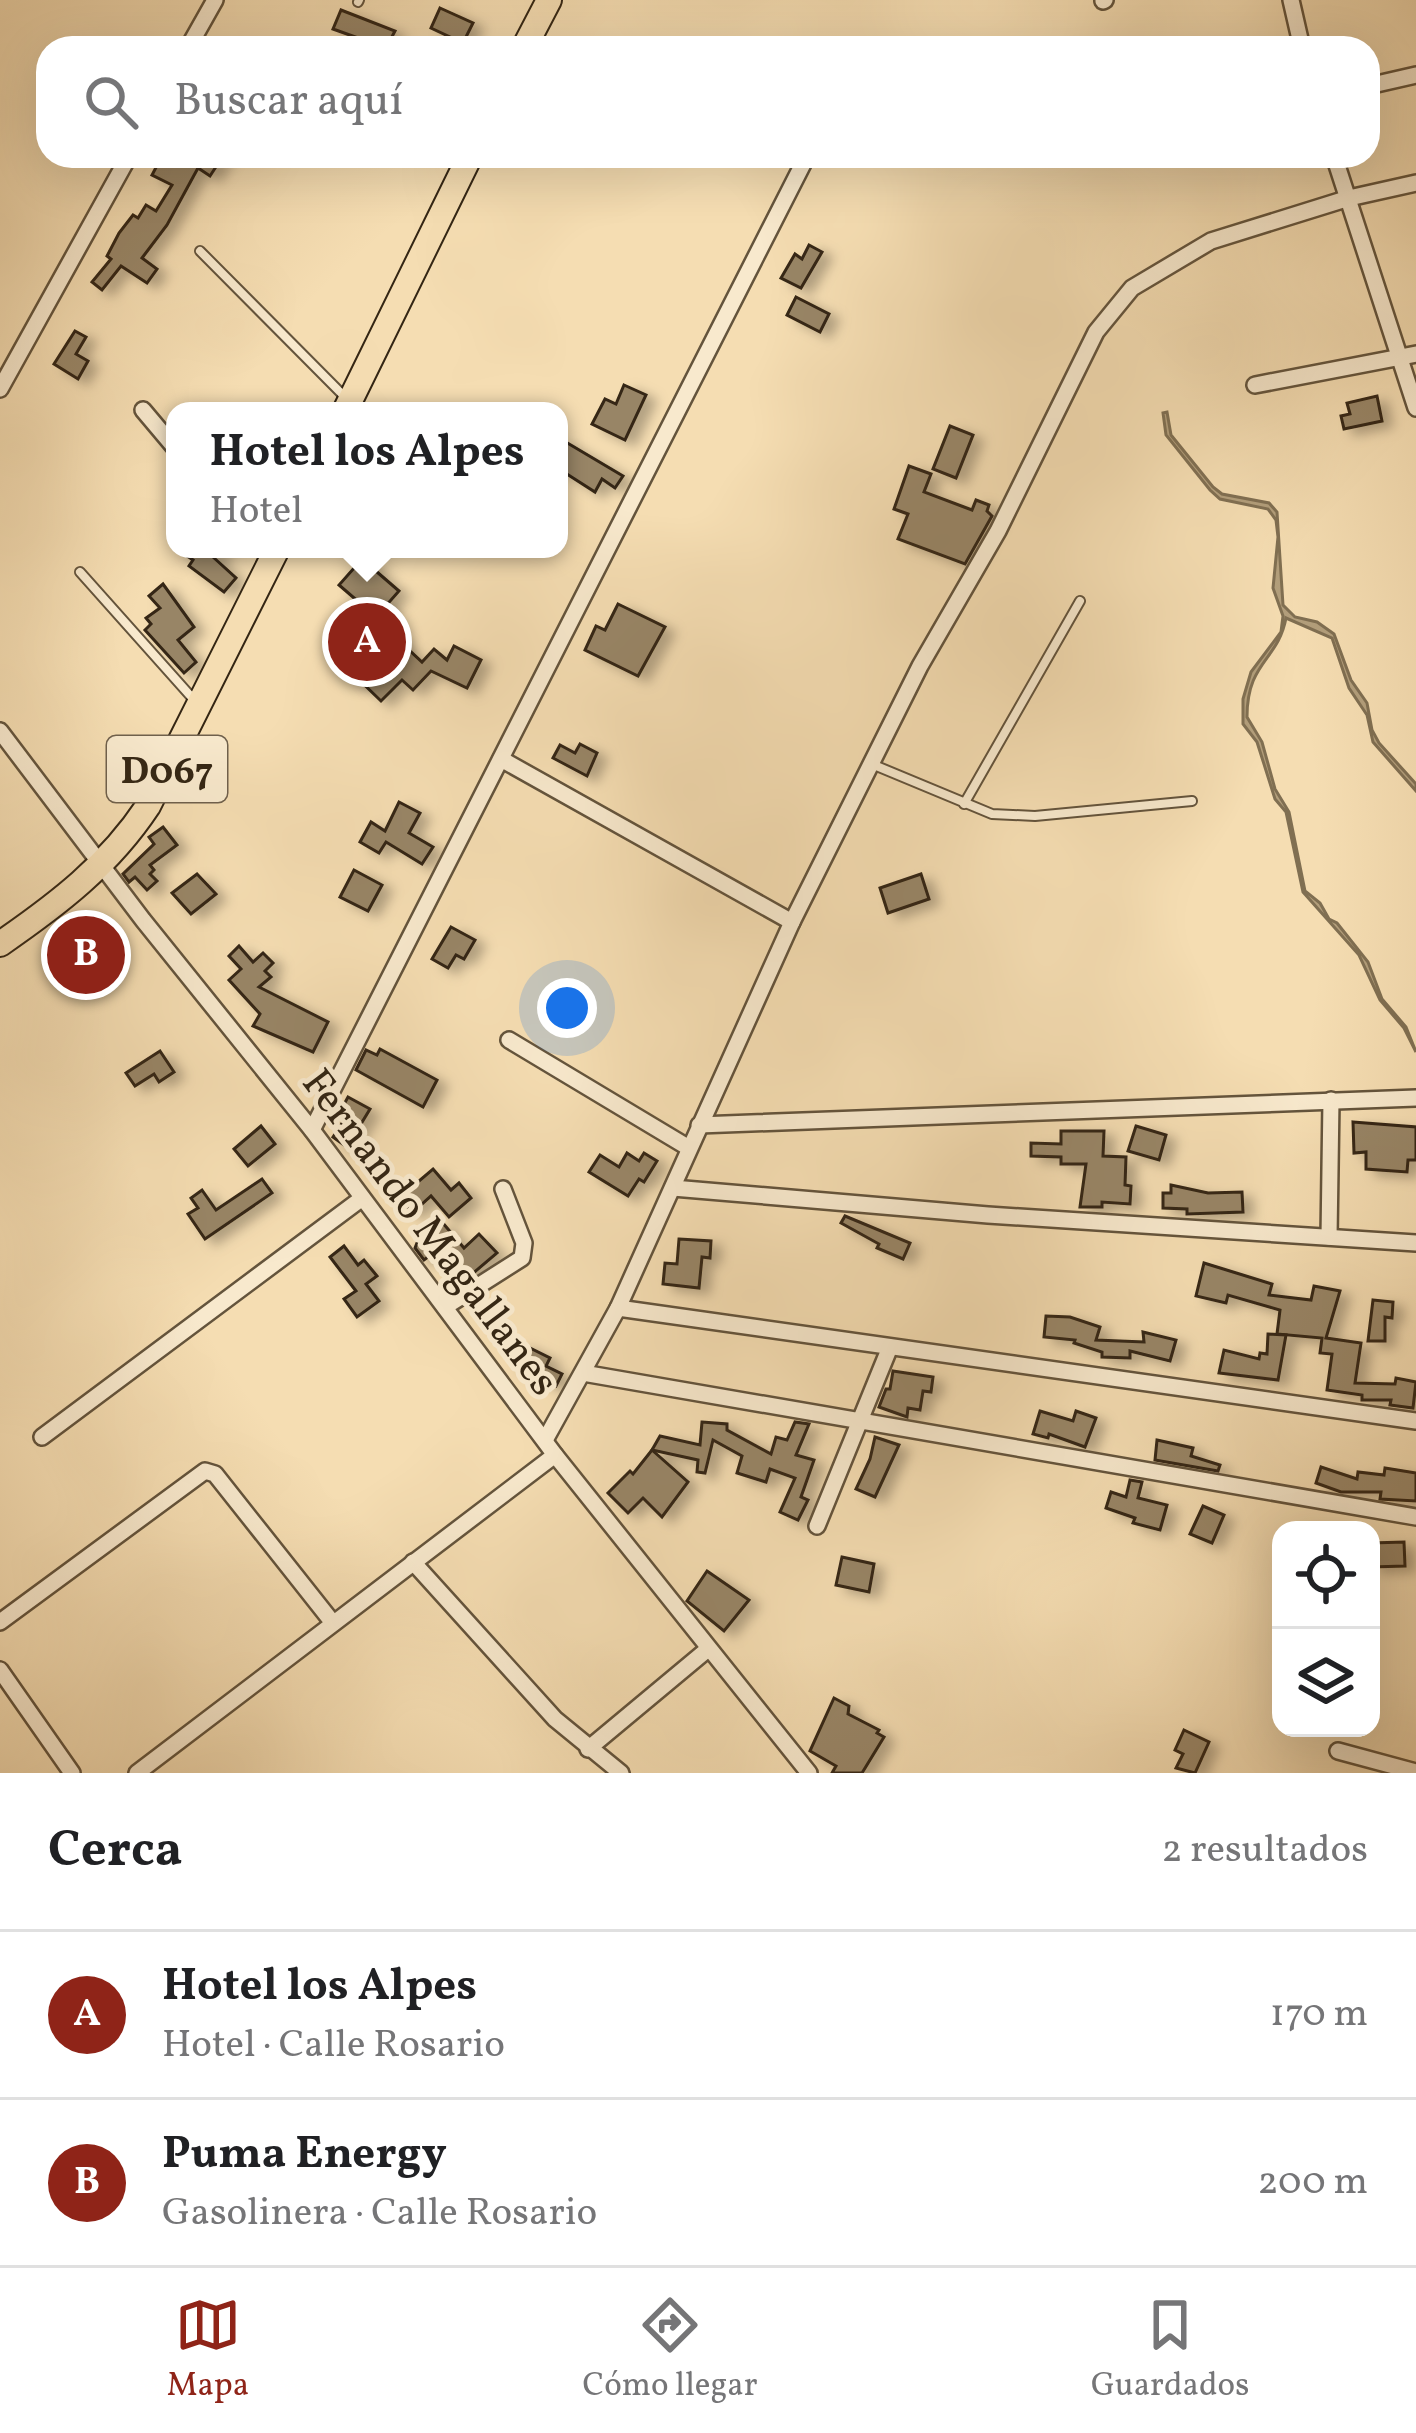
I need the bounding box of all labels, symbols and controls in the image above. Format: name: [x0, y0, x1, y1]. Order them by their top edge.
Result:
search box: [36, 36, 1380, 168]
icon: search: [78, 69, 144, 135]
text: Buscar aquí: [174, 71, 403, 134]
popup: [166, 402, 568, 558]
text: Hotel los Alpes: [209, 422, 525, 485]
text: Hotel: [209, 485, 303, 539]
pin: A: [328, 597, 406, 687]
road number: D067: [107, 736, 227, 802]
pin: B: [47, 910, 125, 1000]
your location: [537, 978, 597, 1038]
street label: Fernando Magallanes: [286, 1058, 571, 1410]
map controls: [1272, 1521, 1380, 1737]
button: locate: [1272, 1521, 1380, 1629]
button: layers: [1272, 1629, 1380, 1737]
text: Cerca: [48, 1816, 183, 1887]
text: 2 resultados: [1162, 1824, 1368, 1878]
text: Hotel los Alpes: [162, 1956, 477, 2019]
text: A: [73, 1988, 101, 2042]
text: 170 m: [1270, 1988, 1368, 2042]
text: Hotel · Calle Rosario: [162, 2019, 505, 2073]
text: Puma Energy: [162, 2124, 447, 2187]
text: B: [74, 2156, 100, 2210]
text: 200 m: [1257, 2156, 1368, 2210]
text: Gasolinera · Calle Rosario: [162, 2187, 597, 2241]
tab: Mapa: [167, 2292, 249, 2410]
tab: Cómo llegar: [583, 2292, 758, 2410]
tab: Guardados: [1091, 2292, 1249, 2410]

